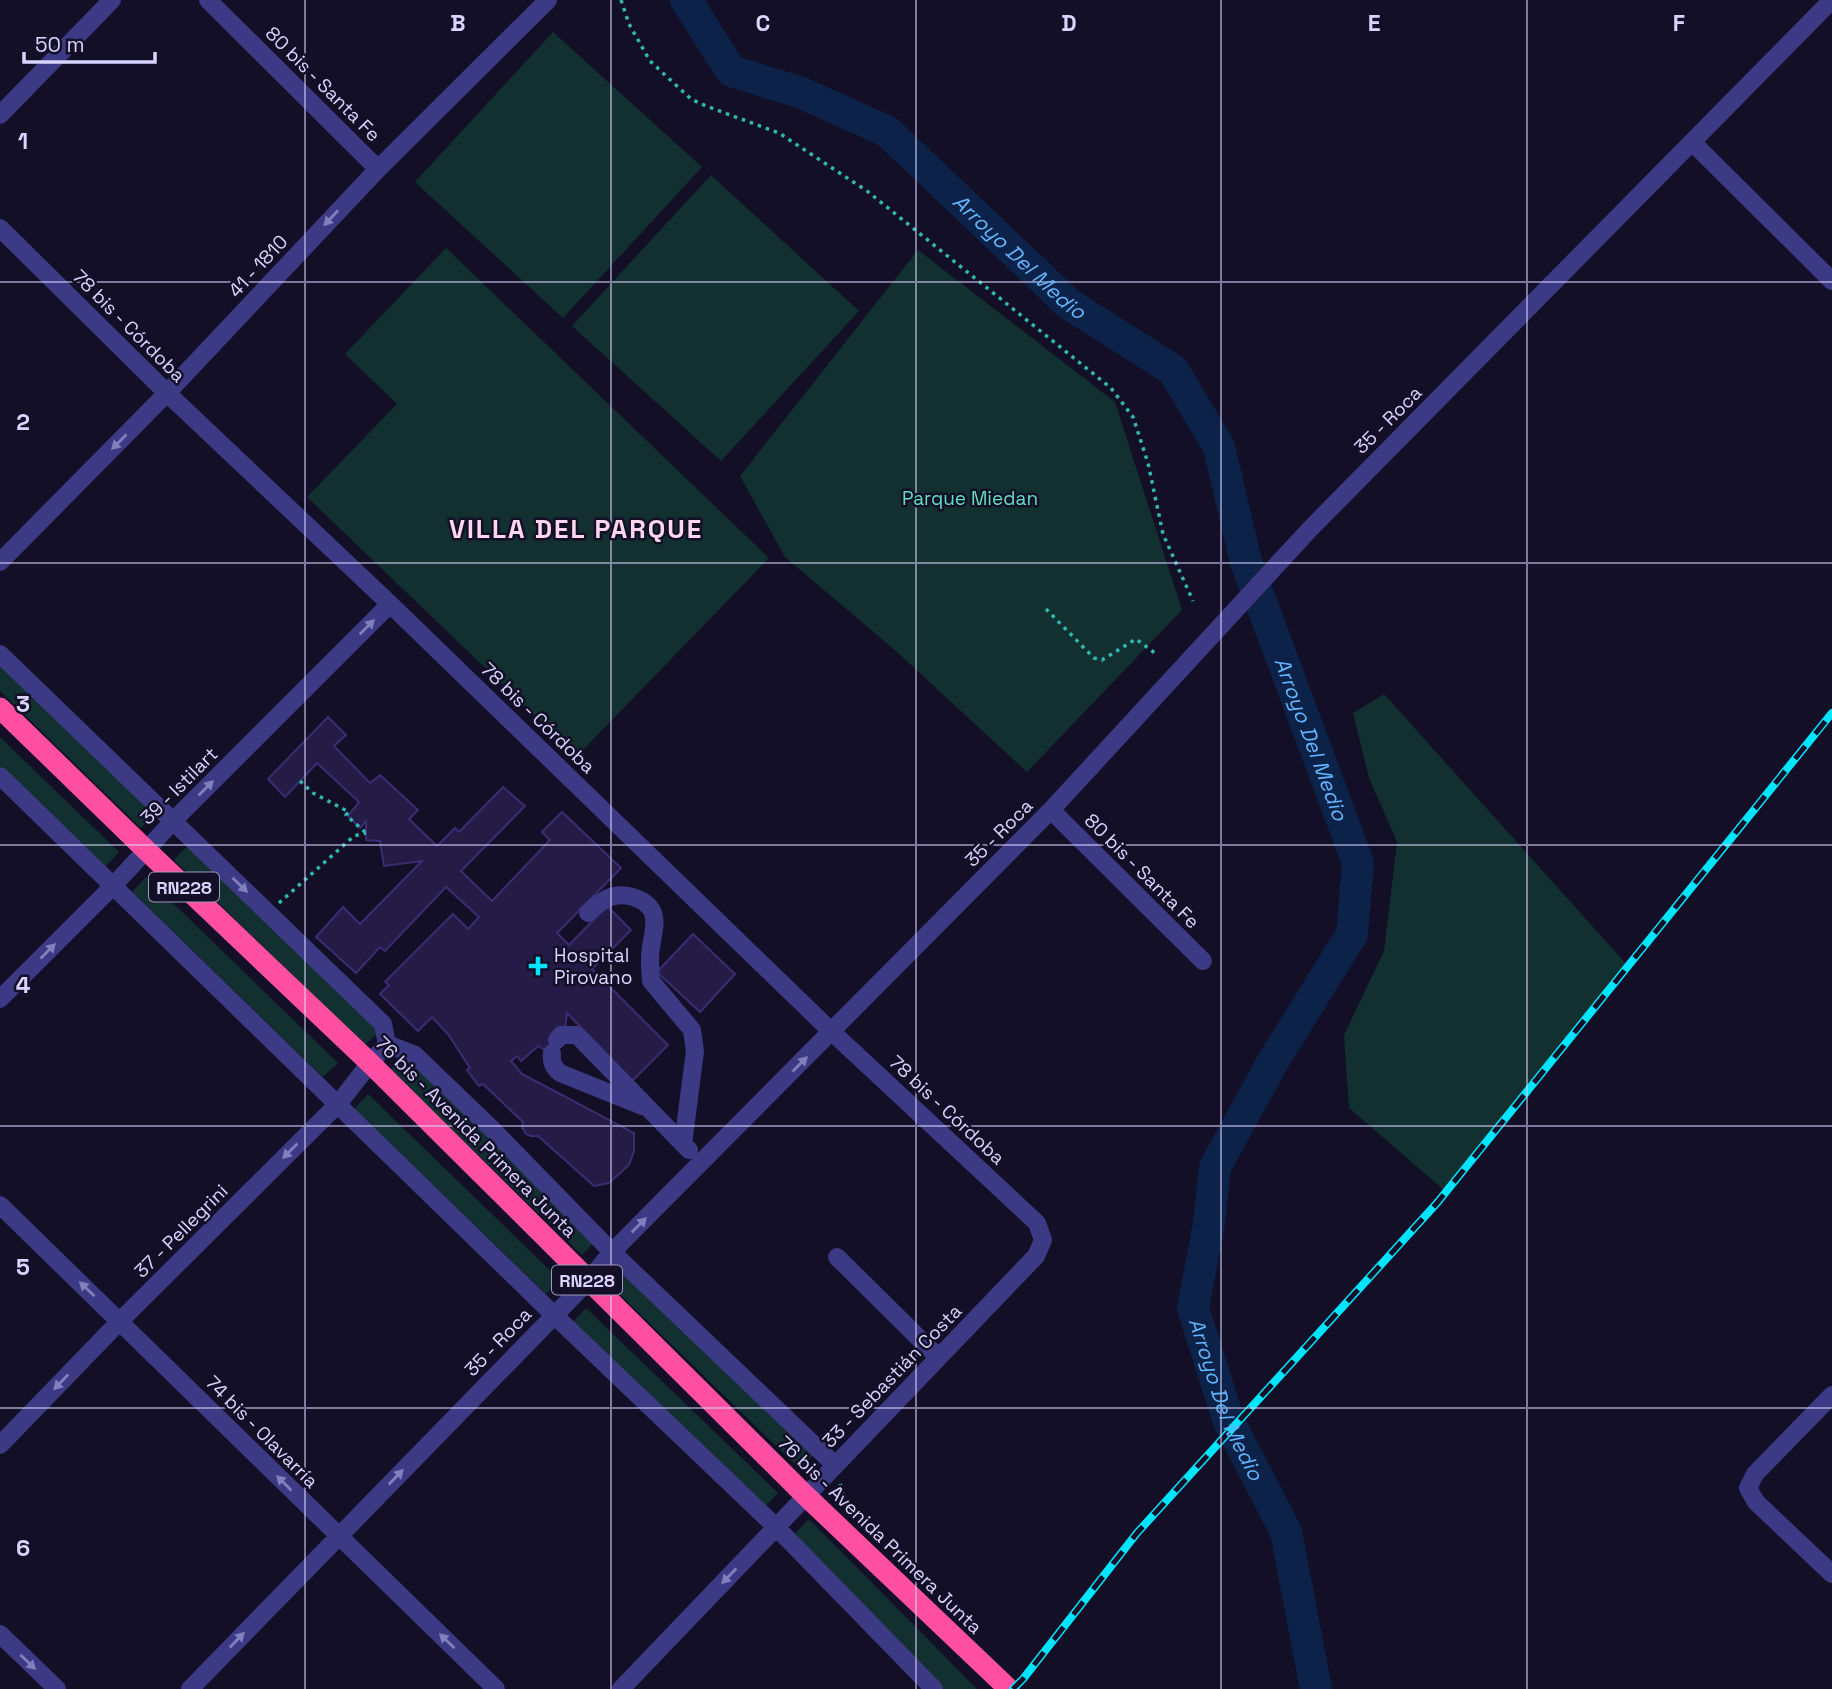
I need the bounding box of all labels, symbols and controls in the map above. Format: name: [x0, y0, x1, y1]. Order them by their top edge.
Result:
text: B: [450, 8, 466, 38]
text: C: [756, 8, 770, 38]
text: D: [1061, 8, 1077, 38]
text: E: [1368, 8, 1380, 38]
text: F: [1673, 8, 1685, 38]
scale bar: [24, 21, 156, 65]
street label: 80 bis - Santa Fe: [260, 21, 386, 147]
text: 50 m: [35, 31, 85, 58]
text: 1: [18, 126, 28, 156]
water label: Arroyo Del Medio: [948, 188, 1092, 325]
one-way arrow: [324, 209, 340, 226]
street label: 41 - 1810: [223, 229, 293, 303]
street label: 78 bis - Córdoba: [67, 264, 191, 388]
street label: 35 - Roca: [1349, 381, 1427, 459]
text: 2: [16, 407, 30, 437]
one-way arrow: [112, 433, 128, 450]
park label: Parque Miedan: [902, 486, 1038, 511]
district label: VILLA DEL PARQUE: [449, 512, 703, 546]
one-way arrow: [359, 618, 376, 635]
water label: Arroyo Del Medio: [1269, 653, 1355, 825]
street label: 78 bis - Córdoba: [476, 657, 601, 779]
text: 3: [16, 689, 30, 719]
street label: 39 - Istilart: [135, 742, 223, 830]
one-way arrow: [198, 779, 215, 796]
street label: 35 - Roca: [960, 794, 1038, 872]
street label: 80 bis - Santa Fe: [1079, 808, 1205, 934]
road number: RN228: [149, 872, 219, 902]
one-way arrow: [231, 877, 248, 893]
one-way arrow: [40, 943, 56, 959]
place label: Hospital Pirovano: [554, 943, 633, 990]
marker: Hospital Pirovano: [528, 956, 548, 976]
text: 4: [16, 970, 31, 1000]
street label: 76 bis - Avenida Primera Junta: [370, 1031, 582, 1243]
street label: 78 bis - Córdoba: [884, 1050, 1010, 1170]
one-way arrow: [791, 1056, 808, 1073]
one-way arrow: [282, 1143, 299, 1160]
street label: 37 - Pellegrini: [129, 1179, 233, 1283]
one-way arrow: [630, 1218, 647, 1234]
text: 5: [16, 1252, 30, 1282]
road number: RN228: [552, 1266, 622, 1294]
one-way arrow: [78, 1280, 95, 1297]
street label: 33 - Sebastián Costa: [817, 1299, 967, 1453]
street label: 35 - Roca: [459, 1302, 537, 1382]
water label: Arroyo Del Medio: [1183, 1314, 1271, 1485]
street label: 74 bis - Olavarría: [200, 1370, 324, 1494]
one-way arrow: [53, 1373, 69, 1390]
street label: 76 bis - Avenida Primera Junta: [772, 1430, 988, 1640]
one-way arrow: [387, 1468, 404, 1485]
one-way arrow: [276, 1475, 293, 1491]
text: 6: [16, 1533, 30, 1563]
one-way arrow: [721, 1567, 737, 1584]
one-way arrow: [229, 1632, 245, 1649]
one-way arrow: [438, 1633, 455, 1650]
one-way arrow: [20, 1653, 37, 1670]

